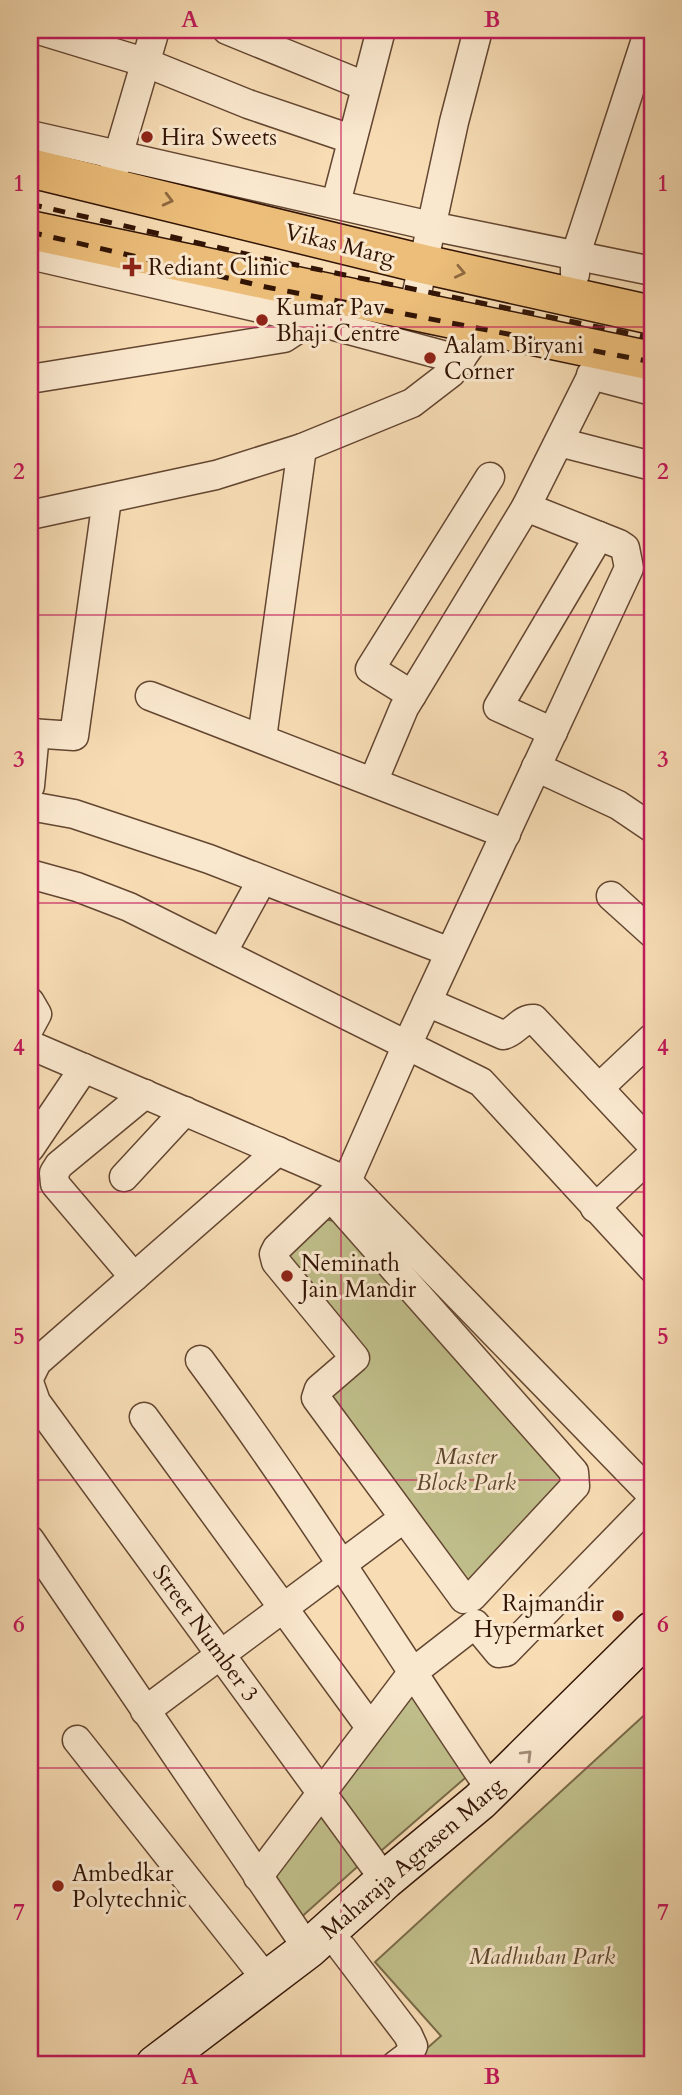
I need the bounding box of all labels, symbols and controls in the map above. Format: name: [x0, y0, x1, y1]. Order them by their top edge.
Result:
text: A: [181, 4, 199, 35]
text: B: [484, 4, 500, 35]
place label: Hira Sweets: [161, 122, 277, 153]
marker: Hira Sweets: [139, 129, 155, 145]
text: 1: [13, 168, 25, 199]
text: 1: [657, 168, 669, 199]
one-way arrow: [162, 192, 174, 206]
street label: Vikas Marg: [282, 216, 398, 273]
place label: Rediant Clinic: [148, 252, 289, 283]
marker: Rediant Clinic: [122, 257, 142, 277]
one-way arrow: [454, 264, 466, 279]
place label: Kumar Pav Bhaji Centre: [276, 292, 401, 349]
marker: Kumar Pav Bhaji Centre: [254, 312, 270, 328]
place label: Aalam Biryani Corner: [444, 330, 584, 387]
marker: Aalam Biryani Corner: [422, 350, 438, 366]
text: 2: [13, 456, 25, 487]
text: 2: [657, 456, 669, 487]
text: 3: [13, 744, 25, 775]
text: 3: [657, 744, 669, 775]
text: 4: [13, 1032, 25, 1063]
text: 4: [657, 1032, 669, 1063]
place label: Neminath Jain Mandir: [298, 1248, 417, 1305]
marker: Neminath Jain Mandir: [279, 1268, 295, 1284]
text: 5: [13, 1321, 25, 1352]
text: 5: [657, 1321, 669, 1352]
park label: Master Block Park: [416, 1441, 517, 1498]
street label: Street Number 3: [145, 1559, 266, 1708]
place label: Rajmandir Hypermarket: [474, 1588, 605, 1645]
marker: Rajmandir Hypermarket: [610, 1608, 626, 1624]
text: 6: [13, 1609, 25, 1640]
text: 6: [657, 1609, 669, 1640]
one-way arrow: [519, 1751, 531, 1763]
street label: Maharaja Agrasen Marg: [314, 1770, 510, 1946]
place label: Ambedkar Polytechnic: [72, 1858, 187, 1915]
marker: Ambedkar Polytechnic: [50, 1878, 66, 1894]
text: 7: [13, 1897, 25, 1928]
text: 7: [657, 1897, 669, 1928]
park label: Madhuban Park: [469, 1941, 616, 1972]
text: A: [181, 2061, 199, 2092]
text: B: [484, 2061, 500, 2092]

